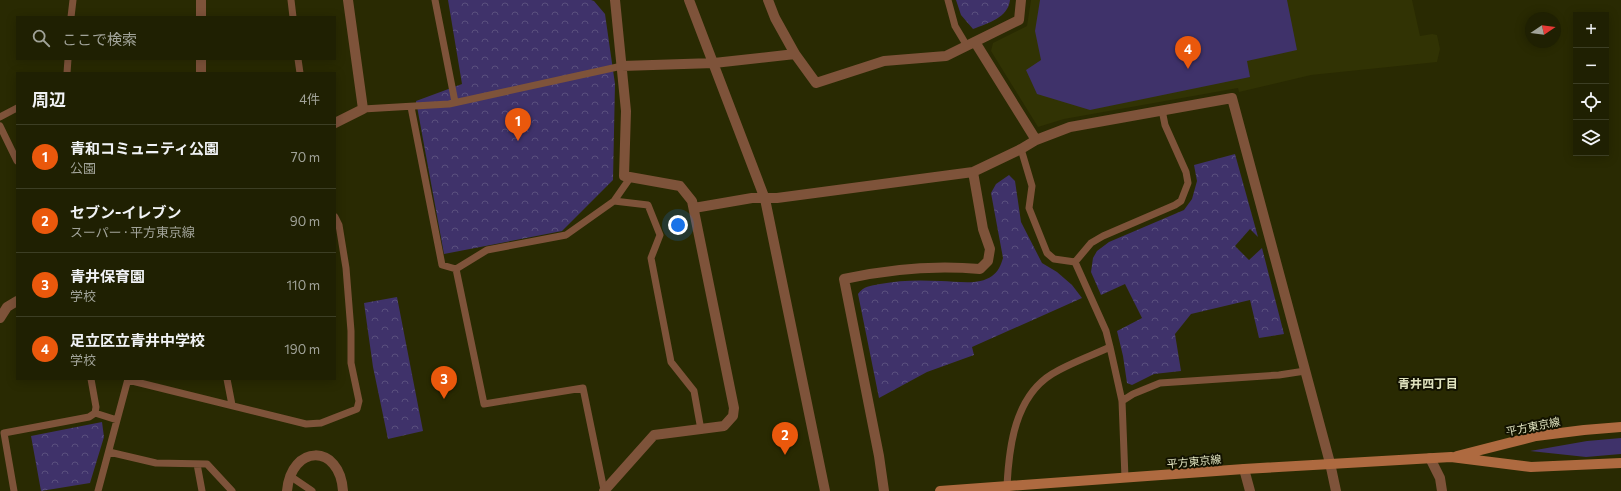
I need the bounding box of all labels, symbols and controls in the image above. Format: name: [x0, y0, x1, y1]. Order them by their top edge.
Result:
north arrow: [1525, 12, 1561, 48]
map controls: [1573, 12, 1609, 156]
button: +: [1573, 12, 1609, 48]
search box: [16, 16, 336, 60]
icon: search: [30, 27, 52, 49]
text: ここで検索: [62, 30, 137, 48]
pin: 4: [1175, 36, 1201, 69]
button: −: [1573, 48, 1609, 84]
button: locate: [1573, 84, 1609, 120]
text: 周辺: [32, 89, 66, 110]
text: 4件: [299, 91, 320, 107]
pin: 1: [505, 108, 531, 141]
button: layers: [1573, 120, 1609, 156]
text: 青和コミュニティ公園: [70, 139, 219, 157]
text: 1: [42, 149, 48, 165]
text: 70 m: [291, 149, 320, 165]
text: 公園: [70, 160, 96, 176]
text: セブン-イレブン: [70, 203, 181, 221]
text: 2: [41, 213, 49, 229]
text: 90 m: [290, 213, 320, 229]
your location: [668, 215, 688, 235]
text: スーパー · 平方東京線: [70, 224, 195, 240]
text: 青井保育園: [70, 267, 145, 285]
text: 3: [41, 277, 49, 293]
text: 110 m: [287, 277, 320, 293]
text: 学校: [70, 288, 96, 304]
text: 足立区立青井中学校: [70, 331, 205, 349]
text: 4: [41, 341, 49, 357]
text: 190 m: [284, 341, 320, 357]
text: 学校: [70, 352, 96, 368]
pin: 3: [431, 366, 457, 399]
district label: 青井四丁目: [1398, 376, 1458, 390]
street label: 平方東京線: [1505, 414, 1561, 438]
pin: 2: [772, 422, 798, 455]
street label: 平方東京線: [1166, 452, 1222, 470]

